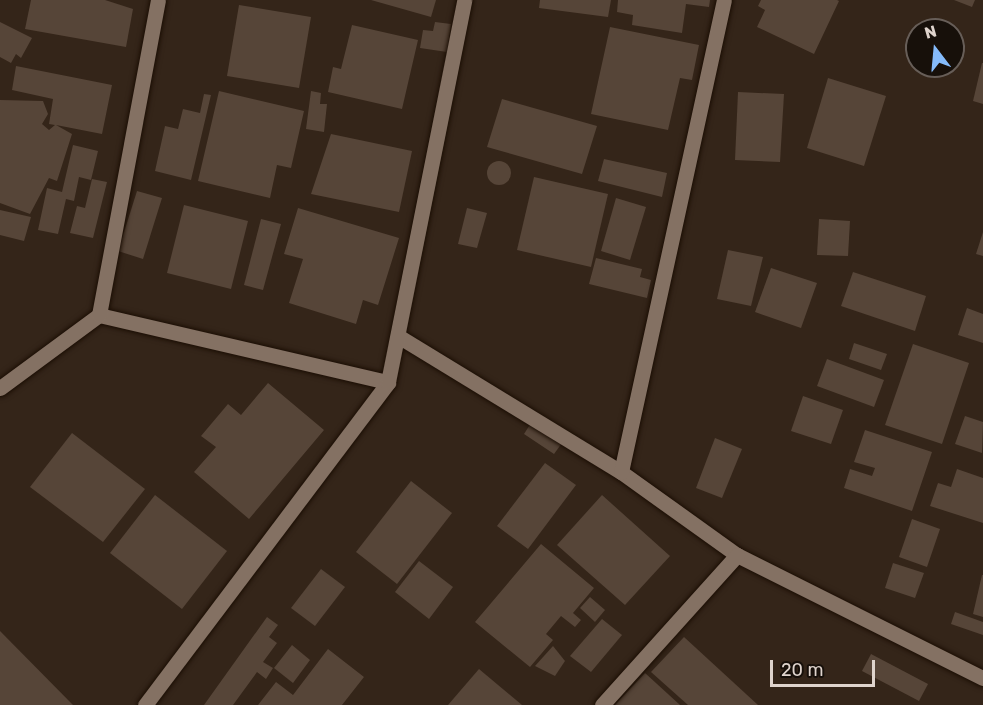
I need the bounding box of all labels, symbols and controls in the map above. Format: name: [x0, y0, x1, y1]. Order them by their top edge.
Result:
north arrow: [905, 18, 965, 78]
text: N: [922, 21, 939, 43]
scale bar: [773, 648, 878, 686]
text: 20 m: [781, 659, 823, 681]

